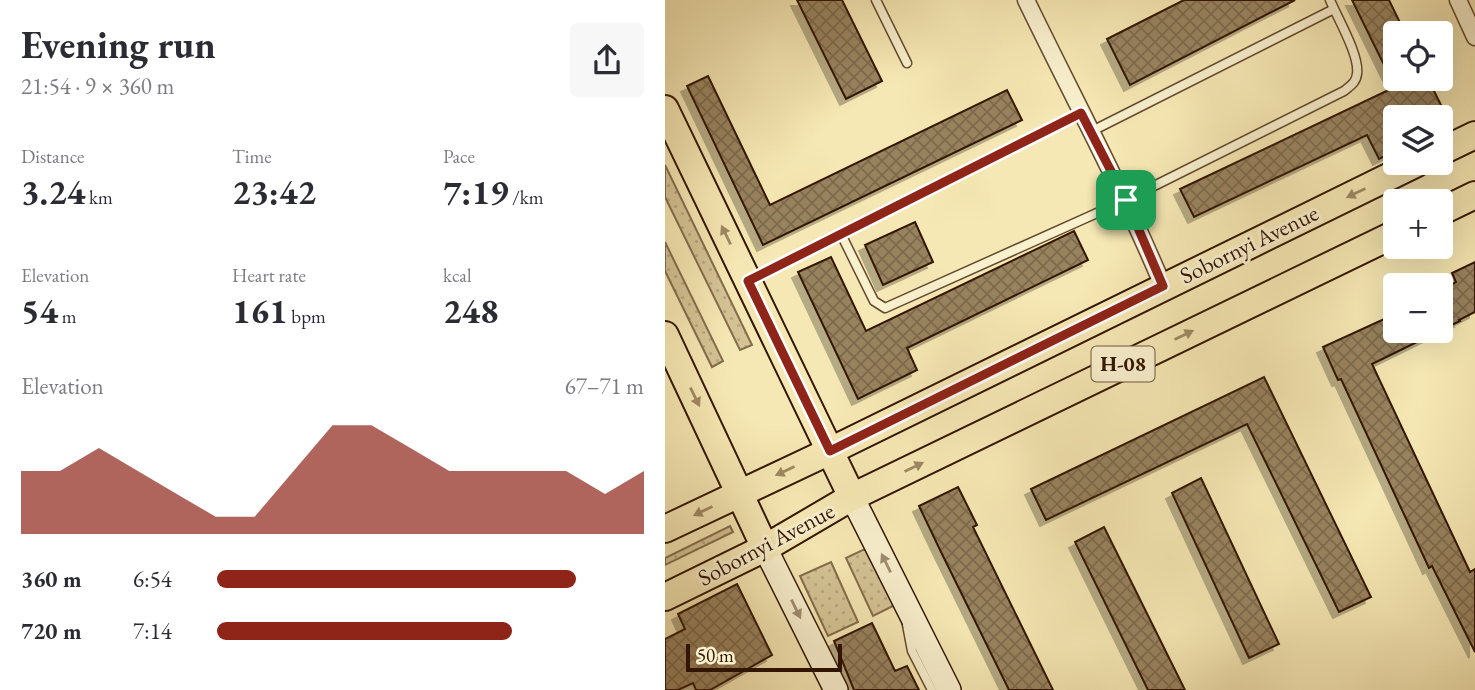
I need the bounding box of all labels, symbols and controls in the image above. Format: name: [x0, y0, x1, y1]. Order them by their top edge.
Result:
text: Evening run: [21, 20, 216, 69]
map controls: [1383, 21, 1453, 343]
button: locate: [1383, 21, 1453, 91]
button: share: [570, 23, 644, 97]
text: 21:54 · 9 × 360 m: [21, 71, 174, 101]
button: layers: [1383, 105, 1453, 175]
text: Distance: [21, 144, 84, 169]
text: Time: [232, 144, 272, 169]
text: Pace: [443, 144, 475, 169]
text: 3.24: [21, 169, 85, 214]
text: 23:42: [232, 169, 316, 214]
text: 7:19: [443, 169, 508, 214]
pin: [1096, 170, 1156, 230]
icon: arrive: [1107, 181, 1145, 219]
text: km: [85, 185, 113, 210]
text: /km: [508, 185, 544, 210]
one-way arrow: [1346, 187, 1366, 198]
button: +: [1383, 189, 1453, 259]
street label: Sobornyi Avenue: [1175, 198, 1323, 290]
one-way arrow: [720, 225, 731, 245]
text: Elevation: [21, 263, 89, 288]
text: Heart rate: [232, 263, 306, 288]
text: kcal: [443, 263, 472, 288]
button: −: [1383, 273, 1453, 343]
text: 54: [21, 288, 58, 333]
text: 161: [232, 288, 288, 333]
text: 248: [443, 288, 499, 333]
text: m: [58, 304, 77, 329]
text: bpm: [288, 304, 326, 329]
one-way arrow: [1174, 329, 1194, 340]
road number: Н-08: [1091, 346, 1155, 382]
text: Elevation: [21, 371, 104, 401]
text: 67–71 m: [565, 371, 644, 401]
one-way arrow: [689, 387, 700, 407]
one-way arrow: [904, 461, 924, 472]
one-way arrow: [775, 466, 795, 477]
street label: Sobornyi Avenue: [692, 495, 840, 593]
one-way arrow: [693, 505, 713, 516]
one-way arrow: [880, 553, 891, 573]
text: 360 m: [21, 564, 82, 594]
text: 6:54: [133, 564, 172, 594]
one-way arrow: [790, 599, 801, 619]
text: 720 m: [21, 616, 82, 646]
text: 7:14: [133, 616, 172, 646]
scale bar: [686, 641, 842, 673]
text: 50 m: [697, 643, 734, 668]

